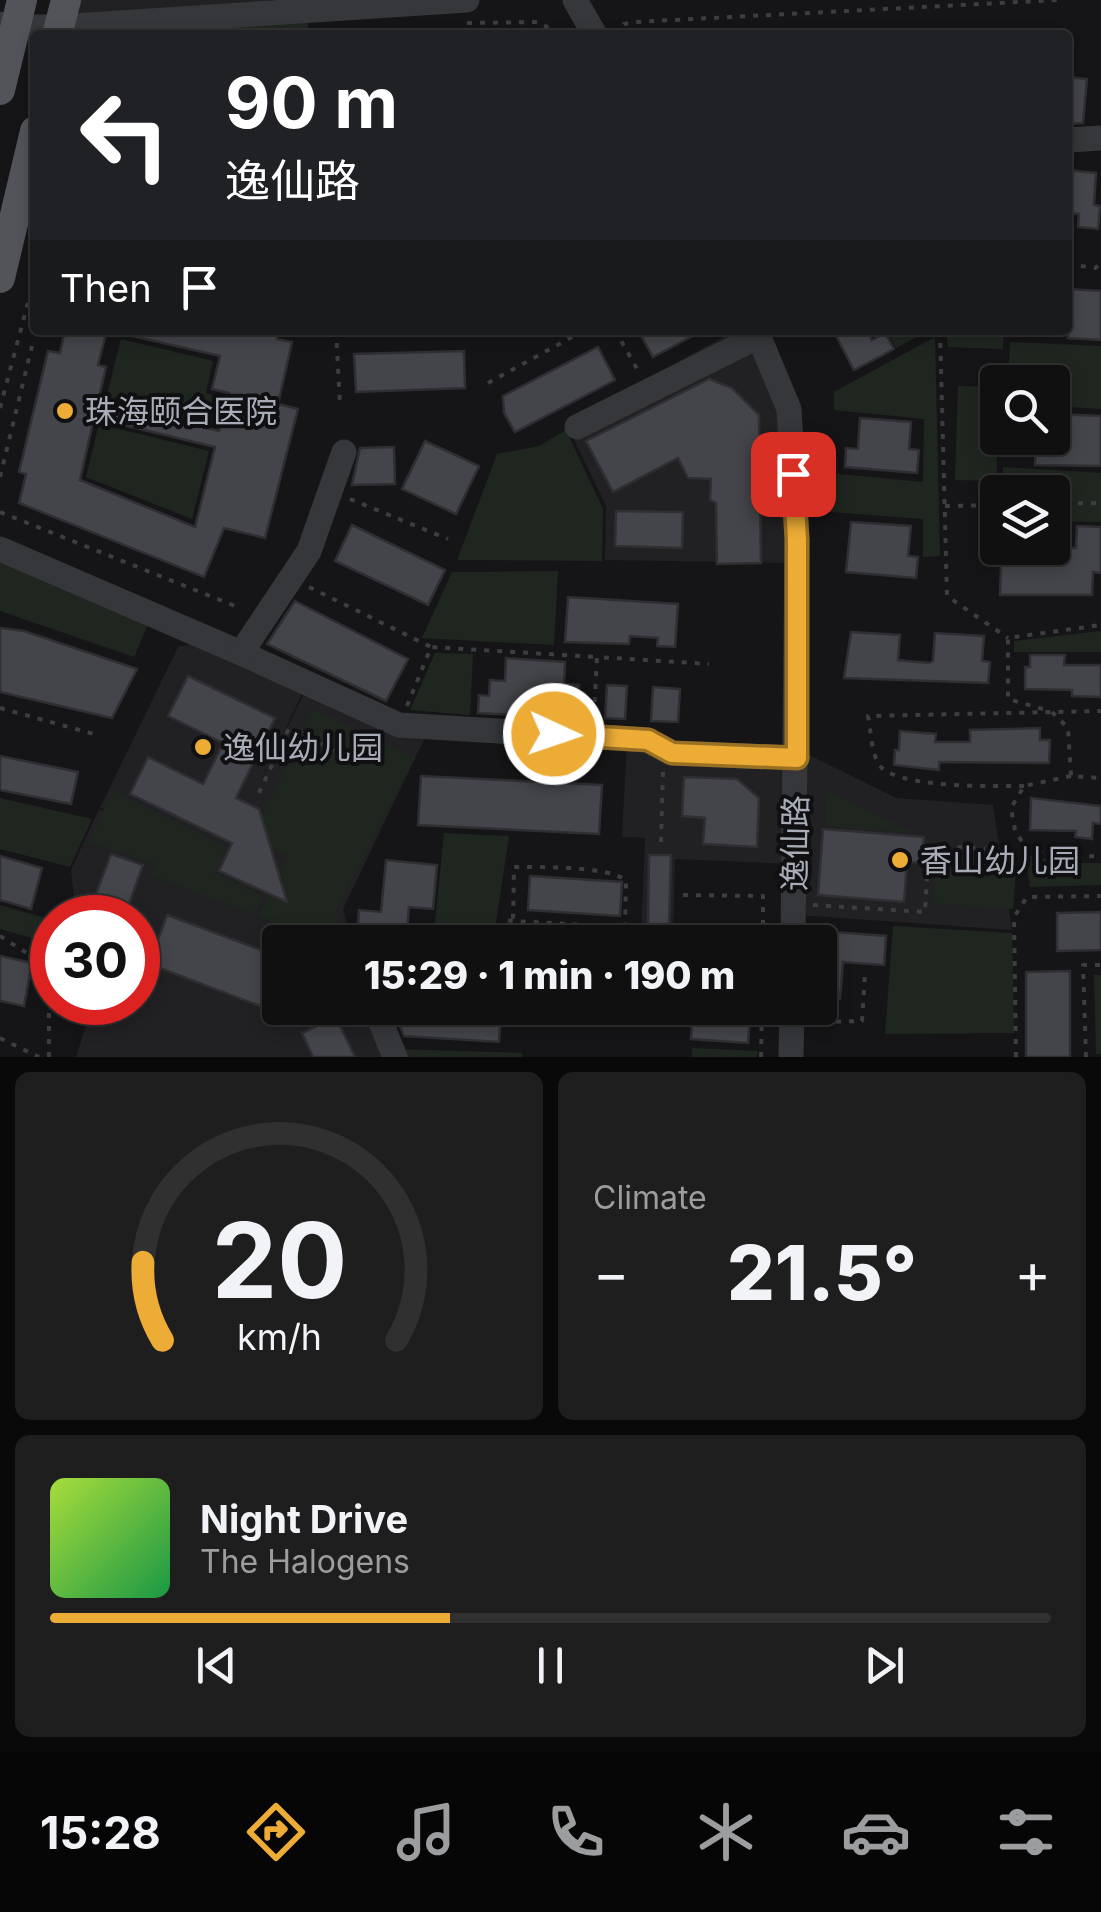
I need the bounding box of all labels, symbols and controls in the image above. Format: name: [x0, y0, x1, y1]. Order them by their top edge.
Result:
text: 90 m: [225, 60, 398, 145]
icon: left: [60, 70, 190, 200]
text: 逸仙路: [225, 153, 360, 208]
icon: arrive: [172, 260, 227, 315]
text: Then: [60, 265, 152, 311]
map controls: [980, 365, 1070, 565]
button: search: [980, 365, 1070, 455]
place label: 珠海颐合医院: [85, 392, 277, 431]
marker: 珠海颐合医院: [54, 400, 76, 422]
pin: [751, 432, 836, 517]
icon: arrive: [766, 447, 821, 502]
button: layers: [980, 475, 1070, 565]
position arrow: [502, 682, 606, 786]
place label: 逸仙幼儿园: [223, 728, 383, 767]
marker: 逸仙幼儿园: [192, 736, 214, 758]
street label: 逸仙路: [775, 795, 815, 891]
place label: 香山幼儿园: [920, 841, 1080, 880]
marker: 香山幼儿园: [889, 849, 911, 871]
speed limit sign: 30: [30, 895, 160, 1025]
text: 15:29 · 1 min · 190 m: [364, 952, 735, 998]
text: Climate: [593, 1178, 707, 1217]
text: 20: [211, 1197, 347, 1323]
text: 21.5°: [727, 1227, 917, 1318]
text: −: [593, 1240, 629, 1306]
text: +: [1015, 1240, 1051, 1306]
text: km/h: [237, 1315, 321, 1359]
text: Night Drive: [200, 1496, 408, 1542]
text: The Halogens: [200, 1542, 410, 1581]
icon: previous: [189, 1638, 244, 1693]
icon: pause: [523, 1638, 578, 1693]
icon: next: [857, 1638, 912, 1693]
icon: directions: [241, 1797, 311, 1867]
icon: music: [391, 1797, 461, 1867]
icon: phone: [541, 1797, 611, 1867]
icon: climate: [691, 1797, 761, 1867]
icon: car: [841, 1797, 911, 1867]
icon: filters: [991, 1797, 1061, 1867]
text: 15:28: [40, 1805, 161, 1860]

